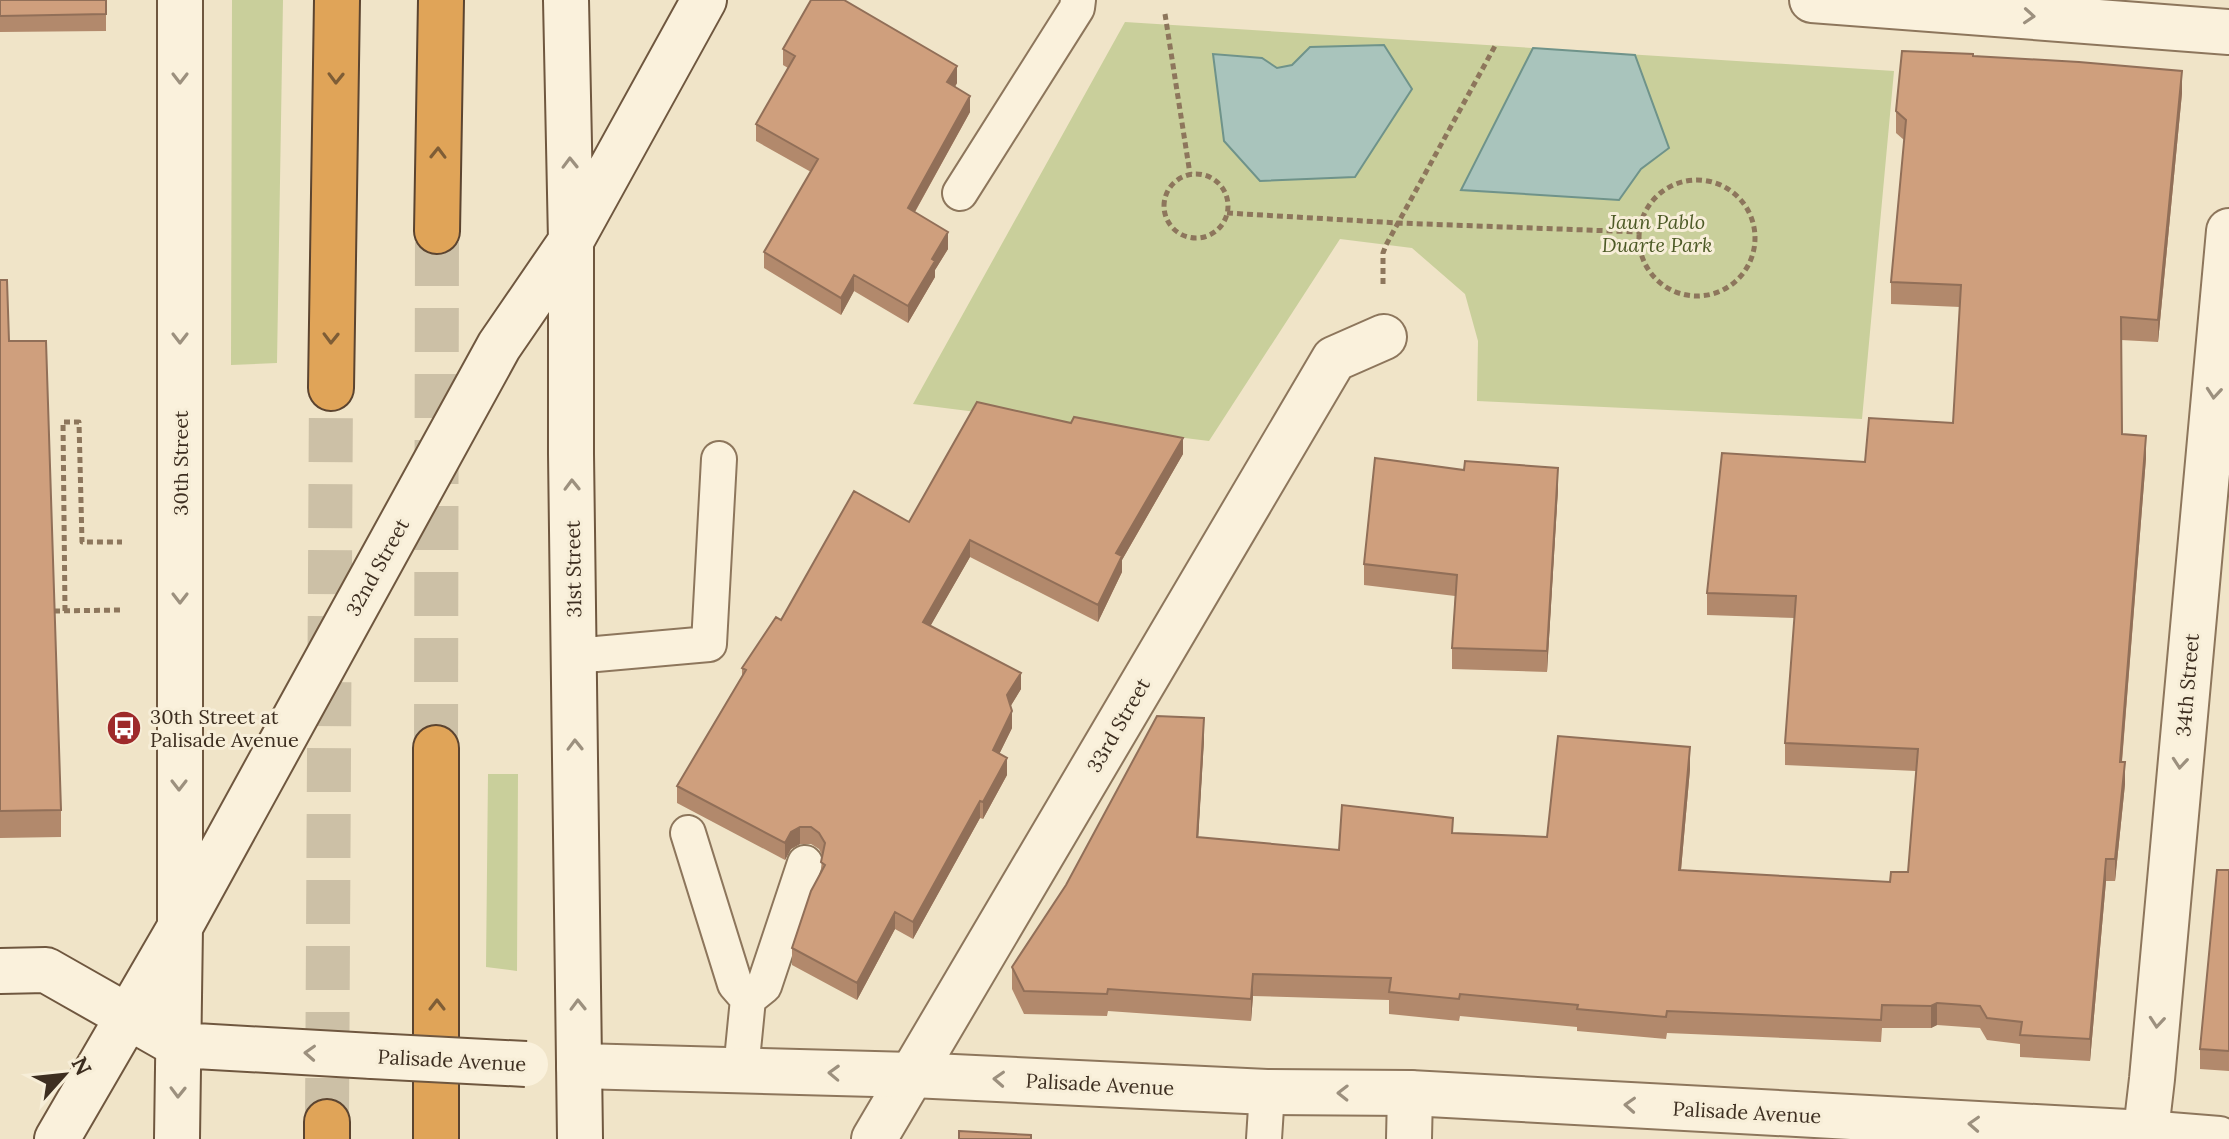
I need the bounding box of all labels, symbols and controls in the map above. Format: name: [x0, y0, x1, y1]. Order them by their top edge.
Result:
one-way arrow: [2023, 7, 2036, 24]
one-way arrow: [171, 72, 189, 85]
one-way arrow: [327, 72, 344, 85]
one-way arrow: [430, 146, 447, 159]
one-way arrow: [561, 156, 578, 169]
park label: Jaun Pablo Duarte Park: [1602, 209, 1712, 257]
one-way arrow: [171, 332, 189, 345]
one-way arrow: [323, 332, 340, 345]
one-way arrow: [2205, 387, 2222, 400]
street label: 30th Street: [168, 410, 193, 516]
one-way arrow: [563, 478, 580, 491]
street label: 32nd Street: [340, 514, 414, 620]
street label: 31st Street: [560, 520, 586, 618]
one-way arrow: [171, 592, 189, 605]
street label: 34th Street: [2170, 632, 2204, 738]
street label: 33rd Street: [1081, 673, 1155, 777]
place label: 30th Street at Palisade Avenue: [150, 704, 299, 752]
bus stop icon: 30th Street at Palisade Avenue: [105, 709, 143, 747]
one-way arrow: [566, 738, 584, 751]
one-way arrow: [2172, 757, 2189, 770]
one-way arrow: [170, 779, 188, 792]
one-way arrow: [428, 998, 446, 1011]
one-way arrow: [569, 998, 587, 1011]
one-way arrow: [2149, 1016, 2166, 1029]
north arrow: [24, 1035, 104, 1115]
one-way arrow: [303, 1044, 316, 1061]
street label: Palisade Avenue: [377, 1044, 527, 1076]
text: N: [65, 1052, 98, 1080]
one-way arrow: [827, 1065, 840, 1082]
street label: Palisade Avenue: [1025, 1068, 1175, 1100]
one-way arrow: [992, 1071, 1005, 1088]
one-way arrow: [1336, 1084, 1349, 1101]
one-way arrow: [169, 1086, 187, 1099]
street label: Palisade Avenue: [1672, 1096, 1822, 1128]
one-way arrow: [1623, 1097, 1636, 1114]
one-way arrow: [1967, 1116, 1980, 1133]

